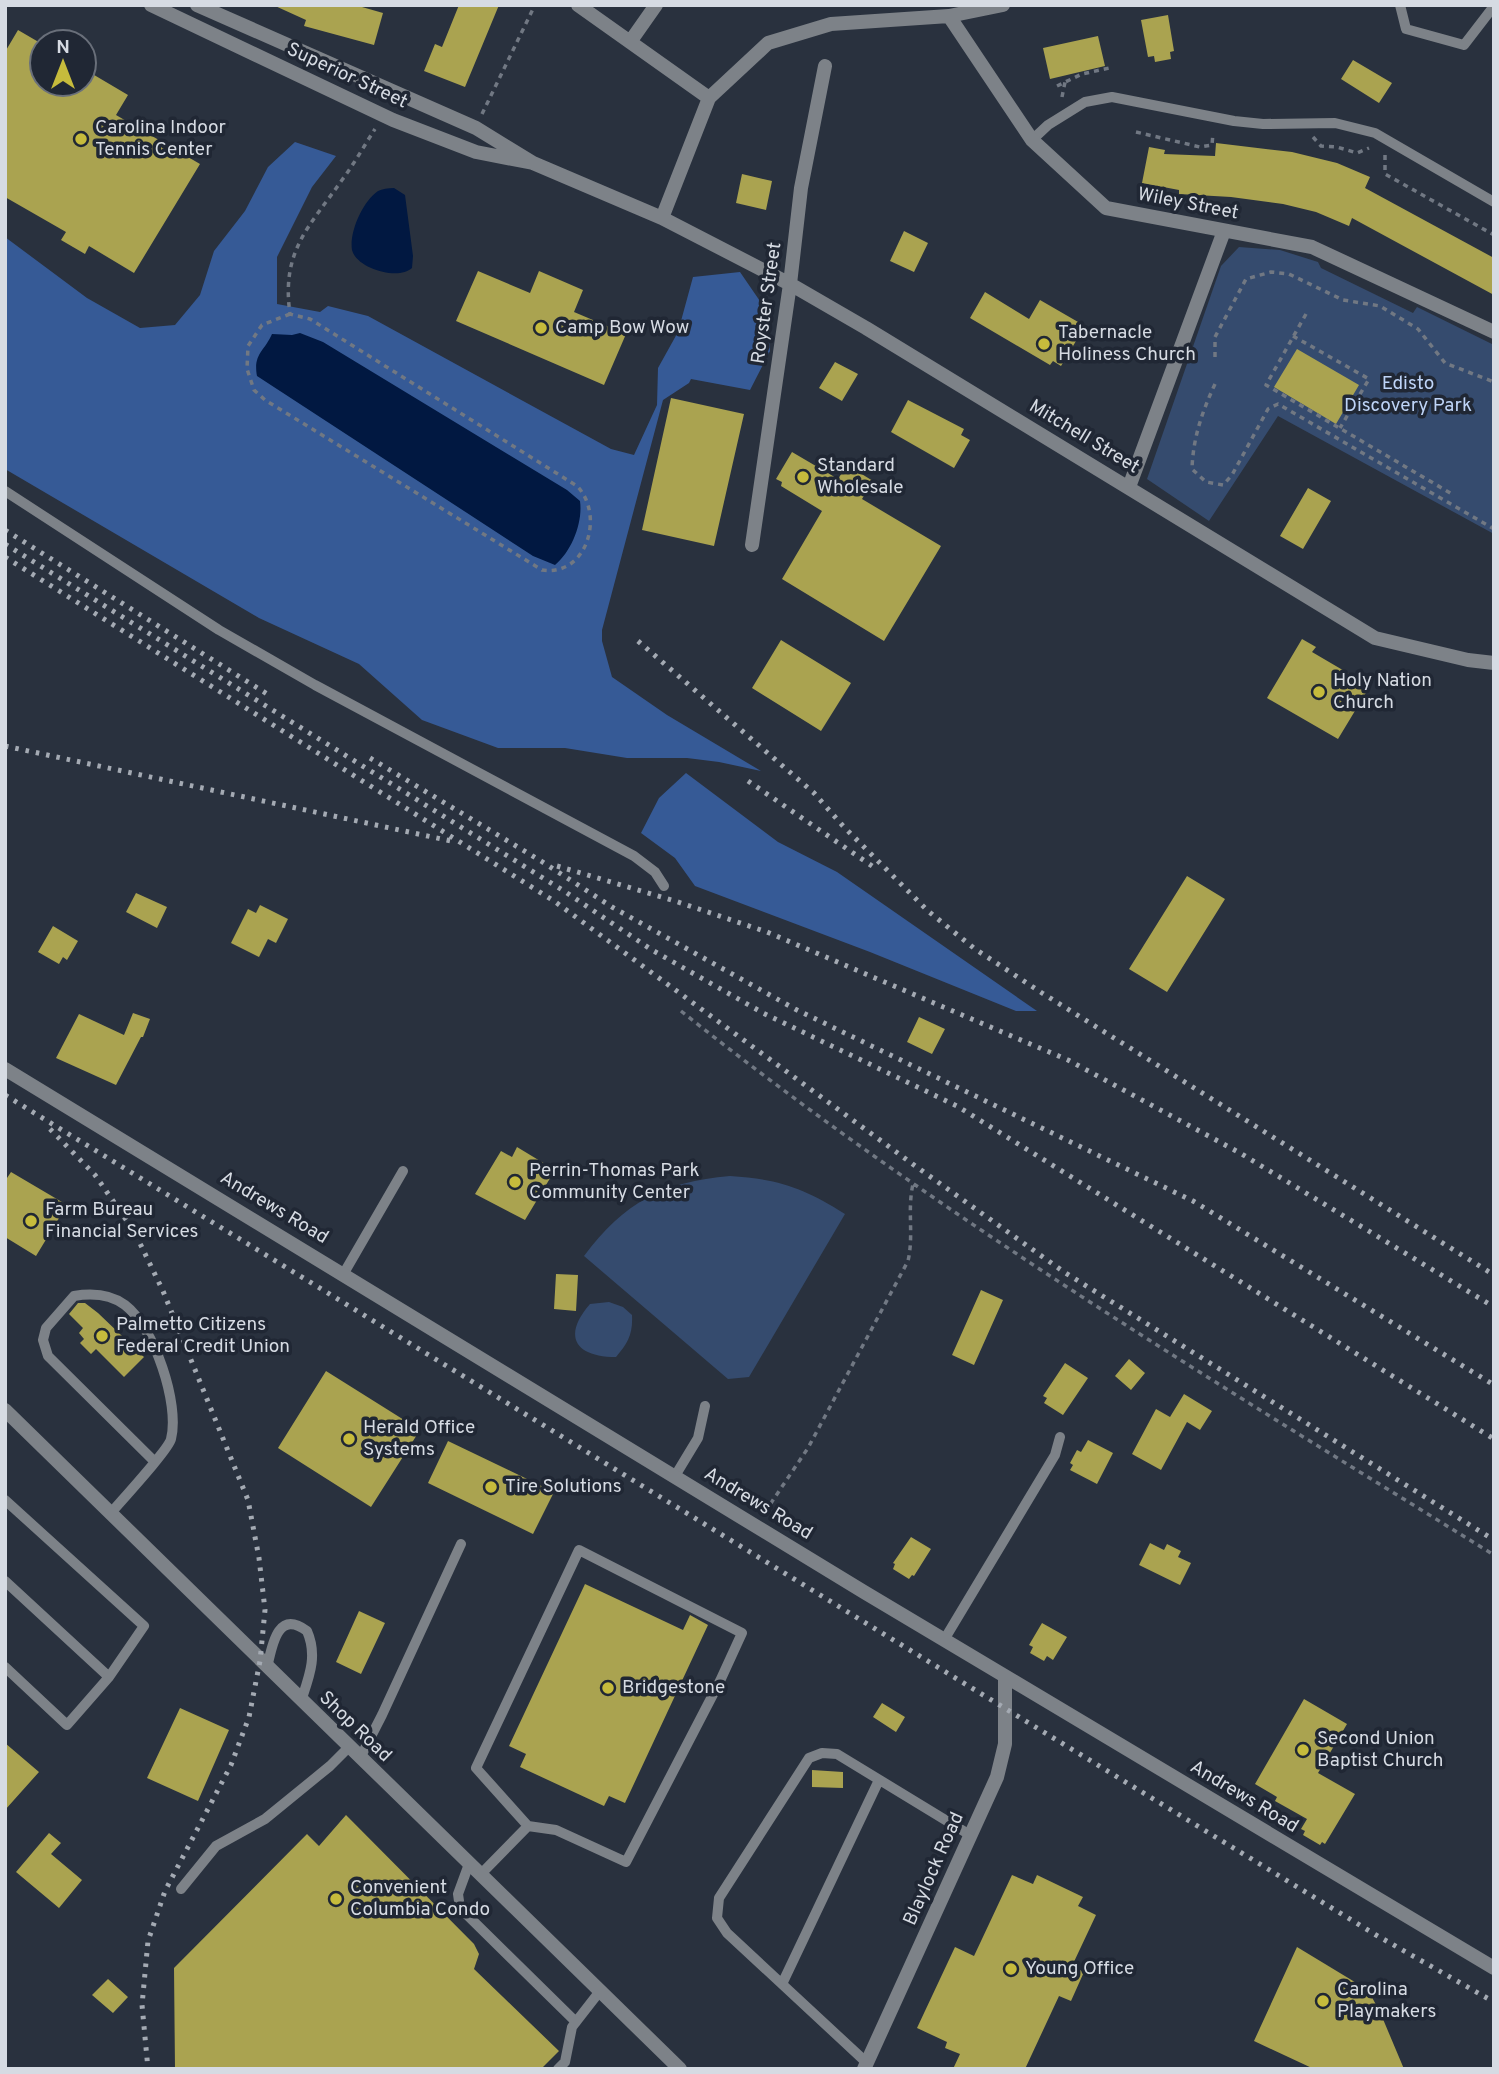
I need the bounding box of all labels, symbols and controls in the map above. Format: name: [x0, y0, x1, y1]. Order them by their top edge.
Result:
north arrow: [28, 28, 98, 98]
text: N: [56, 36, 70, 60]
street label: Superior Street: [283, 38, 411, 114]
place label: Carolina Indoor Tennis Center: [95, 116, 227, 162]
marker: Carolina Indoor Tennis Center: [73, 131, 89, 147]
street label: Wiley Street: [1135, 182, 1241, 226]
street label: Royster Street: [747, 241, 787, 365]
place label: Camp Bow Wow: [555, 316, 689, 340]
marker: Camp Bow Wow: [533, 320, 549, 336]
place label: Tabernacle Holiness Church: [1058, 321, 1196, 367]
marker: Tabernacle Holiness Church: [1036, 336, 1052, 352]
park label: Edisto Discovery Park: [1344, 372, 1472, 418]
street label: Mitchell Street: [1024, 395, 1144, 479]
place label: Standard Wholesale: [817, 454, 903, 500]
marker: Standard Wholesale: [795, 469, 811, 485]
place label: Holy Nation Church: [1333, 669, 1432, 715]
marker: Holy Nation Church: [1311, 684, 1327, 700]
place label: Perrin-Thomas Park Community Center: [529, 1159, 700, 1205]
street label: Andrews Road: [215, 1166, 333, 1250]
marker: Perrin-Thomas Park Community Center: [507, 1174, 523, 1190]
place label: Farm Bureau Financial Services: [45, 1198, 198, 1244]
marker: Farm Bureau Financial Services: [23, 1213, 39, 1229]
place label: Palmetto Citizens Federal Credit Union: [116, 1313, 290, 1359]
marker: Palmetto Citizens Federal Credit Union: [94, 1328, 110, 1344]
place label: Herald Office Systems: [363, 1416, 475, 1462]
marker: Herald Office Systems: [341, 1431, 357, 1447]
street label: Andrews Road: [699, 1462, 817, 1546]
place label: Tire Solutions: [505, 1475, 622, 1499]
marker: Tire Solutions: [483, 1479, 499, 1495]
place label: Bridgestone: [622, 1676, 725, 1700]
marker: Bridgestone: [600, 1680, 616, 1696]
street label: Shop Road: [314, 1686, 396, 1768]
place label: Second Union Baptist Church: [1317, 1727, 1443, 1773]
marker: Second Union Baptist Church: [1295, 1742, 1311, 1758]
street label: Andrews Road: [1185, 1755, 1303, 1839]
street label: Blaylock Road: [898, 1809, 970, 1929]
place label: Convenient Columbia Condo: [350, 1876, 490, 1922]
marker: Convenient Columbia Condo: [328, 1891, 344, 1907]
place label: Young Office: [1025, 1957, 1134, 1981]
marker: Young Office: [1003, 1961, 1019, 1977]
place label: Carolina Playmakers: [1337, 1978, 1436, 2024]
marker: Carolina Playmakers: [1315, 1993, 1331, 2009]

